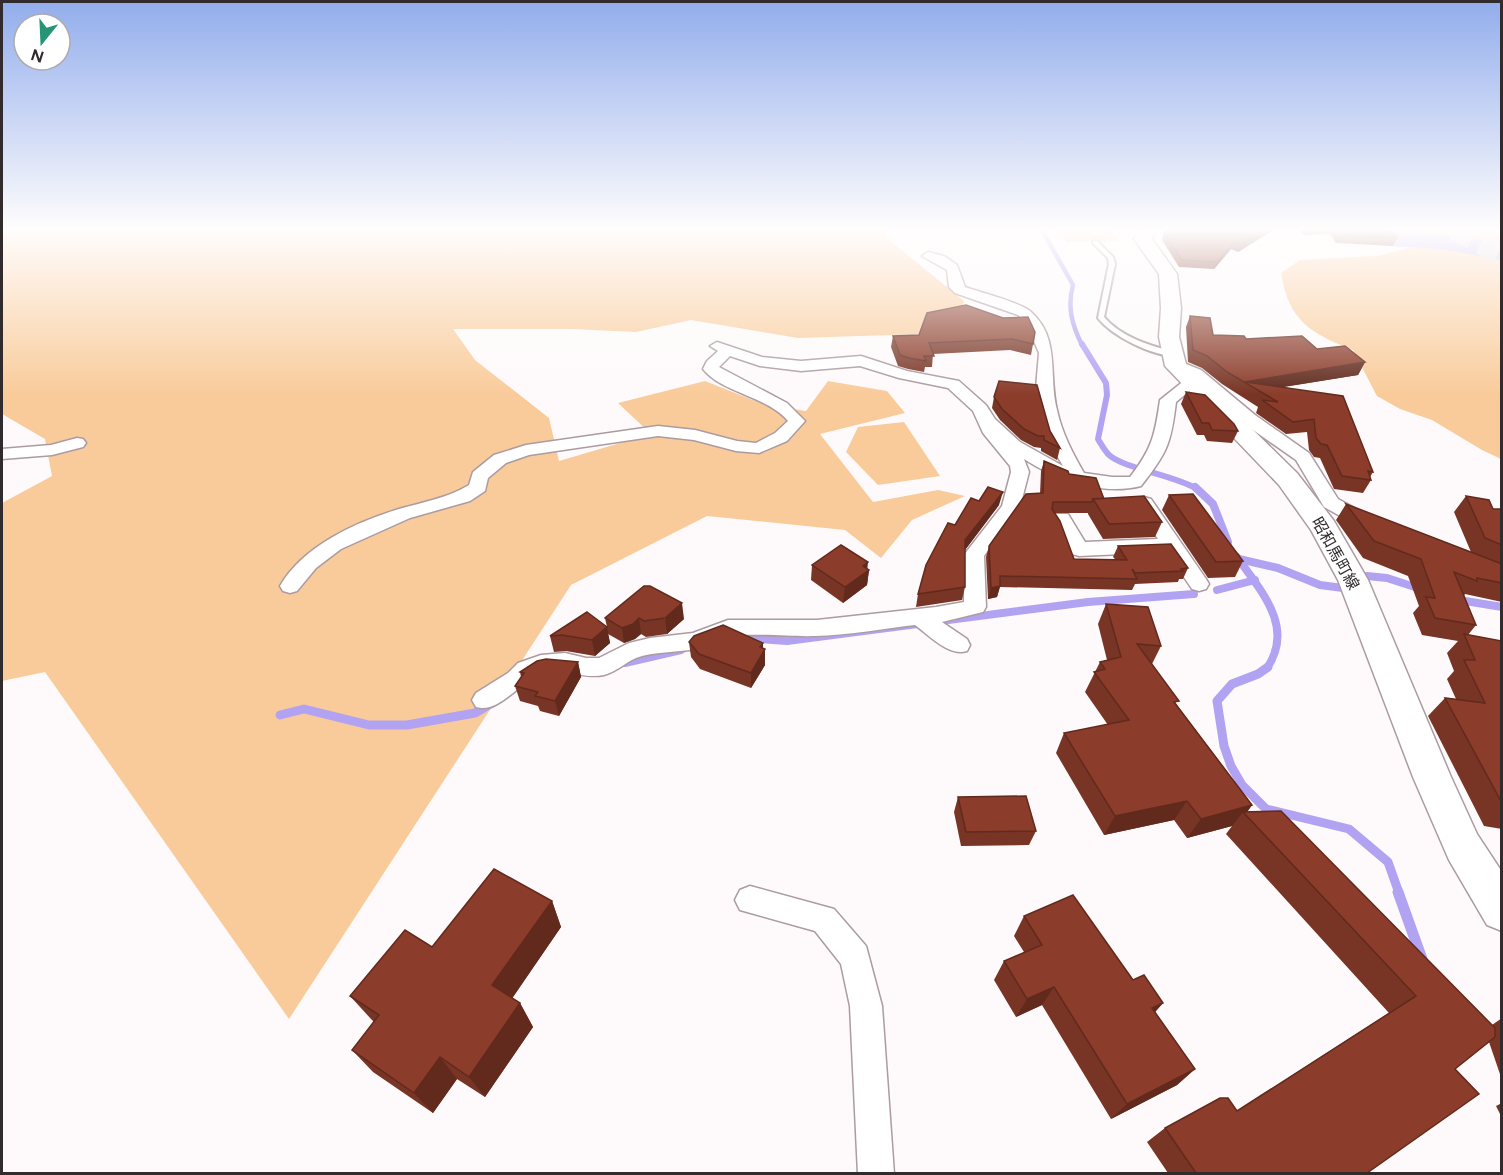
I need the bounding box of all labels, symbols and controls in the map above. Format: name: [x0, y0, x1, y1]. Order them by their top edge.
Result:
north arrow: [12, 12, 72, 72]
text: N: [29, 45, 46, 67]
street label: 昭和馬町線: [1308, 514, 1363, 593]

